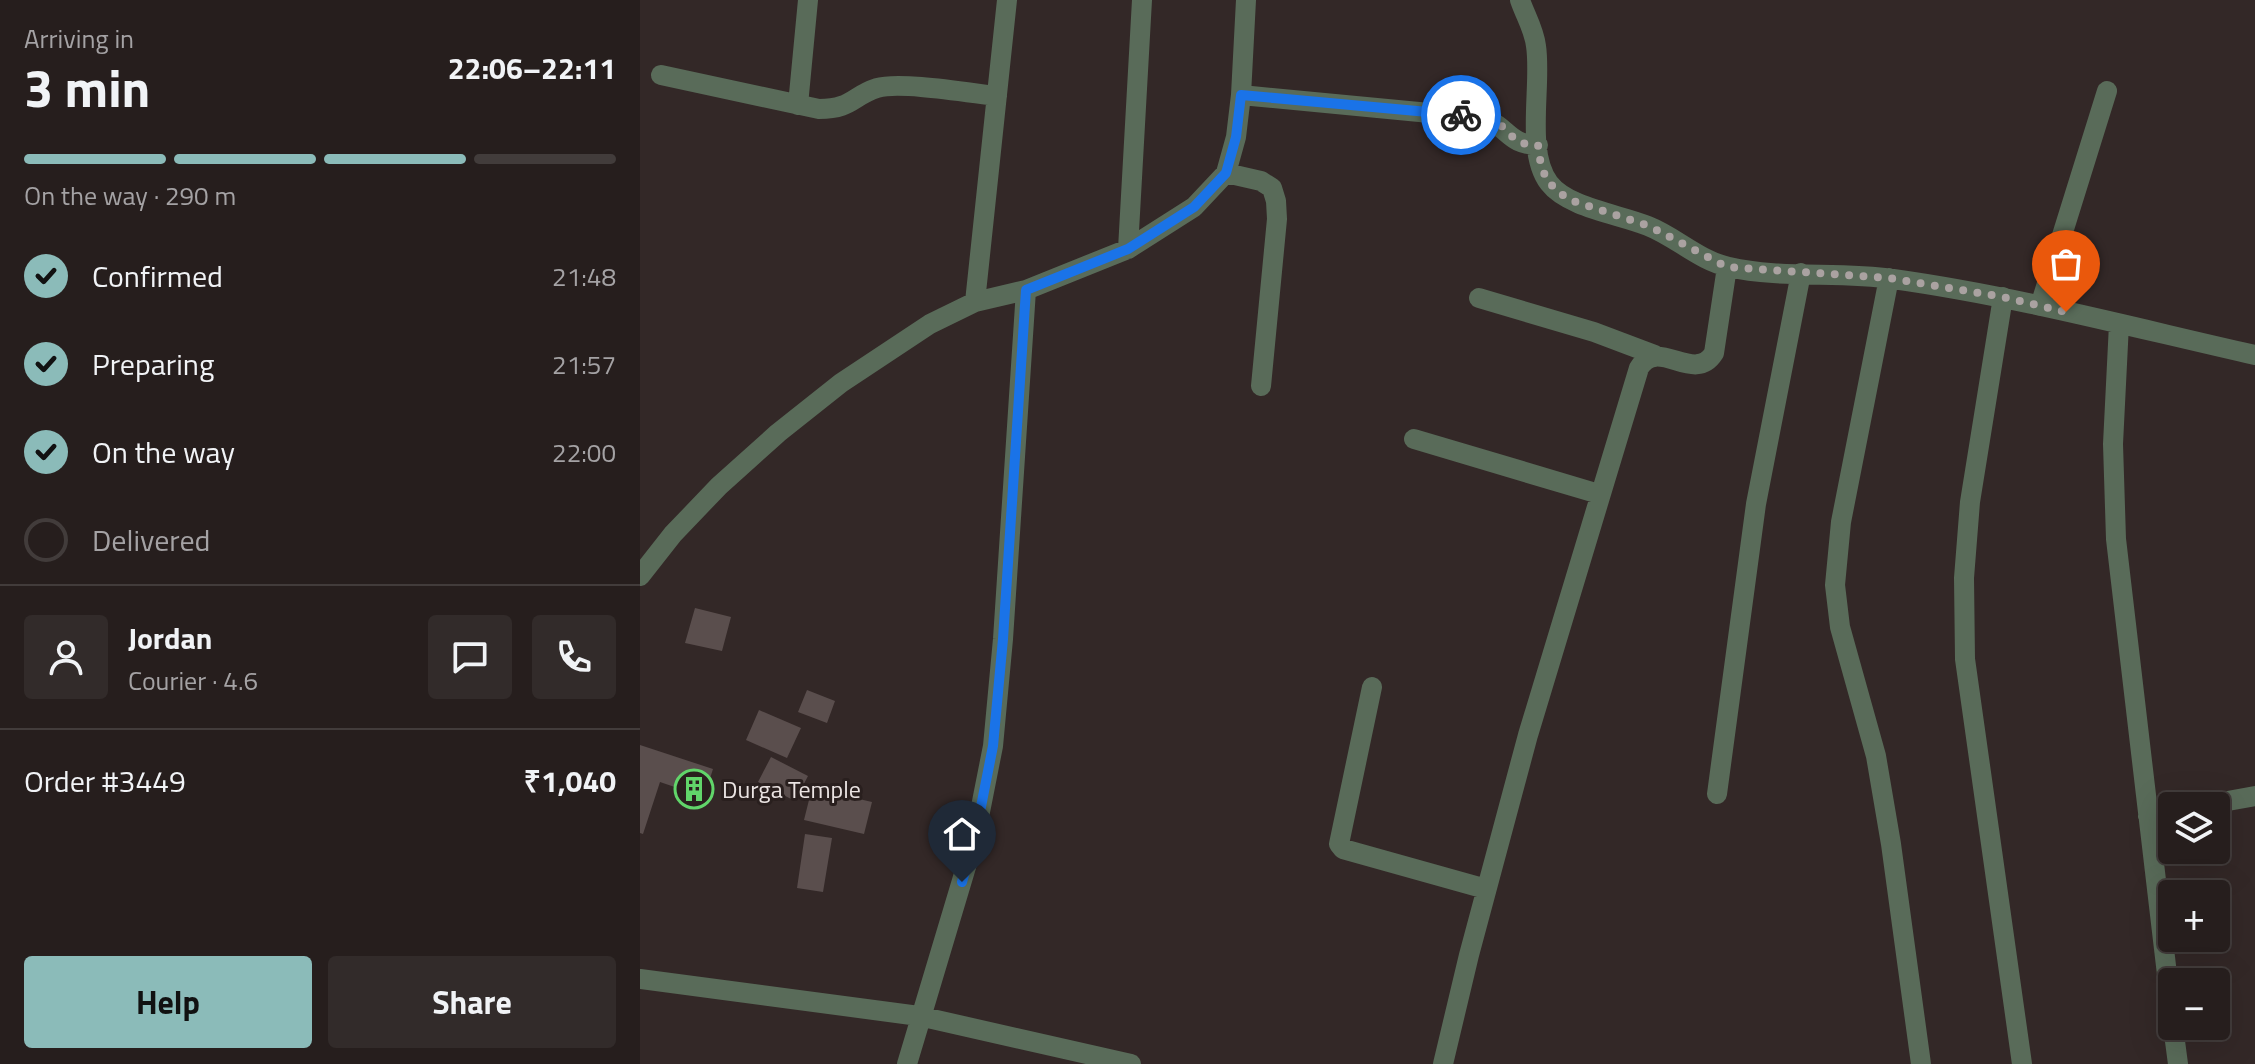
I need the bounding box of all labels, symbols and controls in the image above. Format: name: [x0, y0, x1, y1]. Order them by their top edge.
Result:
text: Arriving in: [24, 19, 134, 58]
text: 22:06–22:11: [448, 45, 616, 91]
text: 3 min: [24, 48, 150, 127]
courier: [1421, 75, 1501, 155]
icon: bike: [1439, 93, 1483, 137]
text: On the way · 290 m: [24, 176, 236, 215]
pin: [2032, 230, 2100, 312]
icon: bag: [2044, 242, 2088, 286]
text: Confirmed: [92, 253, 223, 299]
icon: check: [24, 254, 68, 298]
text: 21:48: [552, 257, 616, 296]
text: Preparing: [92, 341, 214, 387]
icon: check: [24, 342, 68, 386]
text: 21:57: [552, 345, 616, 384]
text: On the way: [92, 429, 235, 475]
icon: check: [24, 430, 68, 474]
text: 22:00: [552, 433, 616, 472]
text: Delivered: [92, 517, 210, 563]
button: person: [24, 615, 108, 699]
text: Jordan: [128, 615, 212, 661]
button: chat: [428, 615, 512, 699]
button: phone: [532, 615, 616, 699]
text: Courier · 4.6: [128, 661, 258, 700]
text: Order #3449: [24, 758, 186, 804]
text: ₹1,040: [524, 758, 616, 804]
building icon: Durga Temple: [673, 768, 715, 810]
place label: Durga Temple: [722, 771, 861, 807]
map controls: [2158, 792, 2230, 1040]
button: layers: [2158, 792, 2230, 864]
pin: [928, 800, 996, 882]
icon: home: [940, 812, 984, 856]
button: +: [2158, 880, 2230, 952]
button: Help: [24, 956, 312, 1048]
button: Share: [328, 956, 616, 1048]
button: −: [2158, 968, 2230, 1040]

